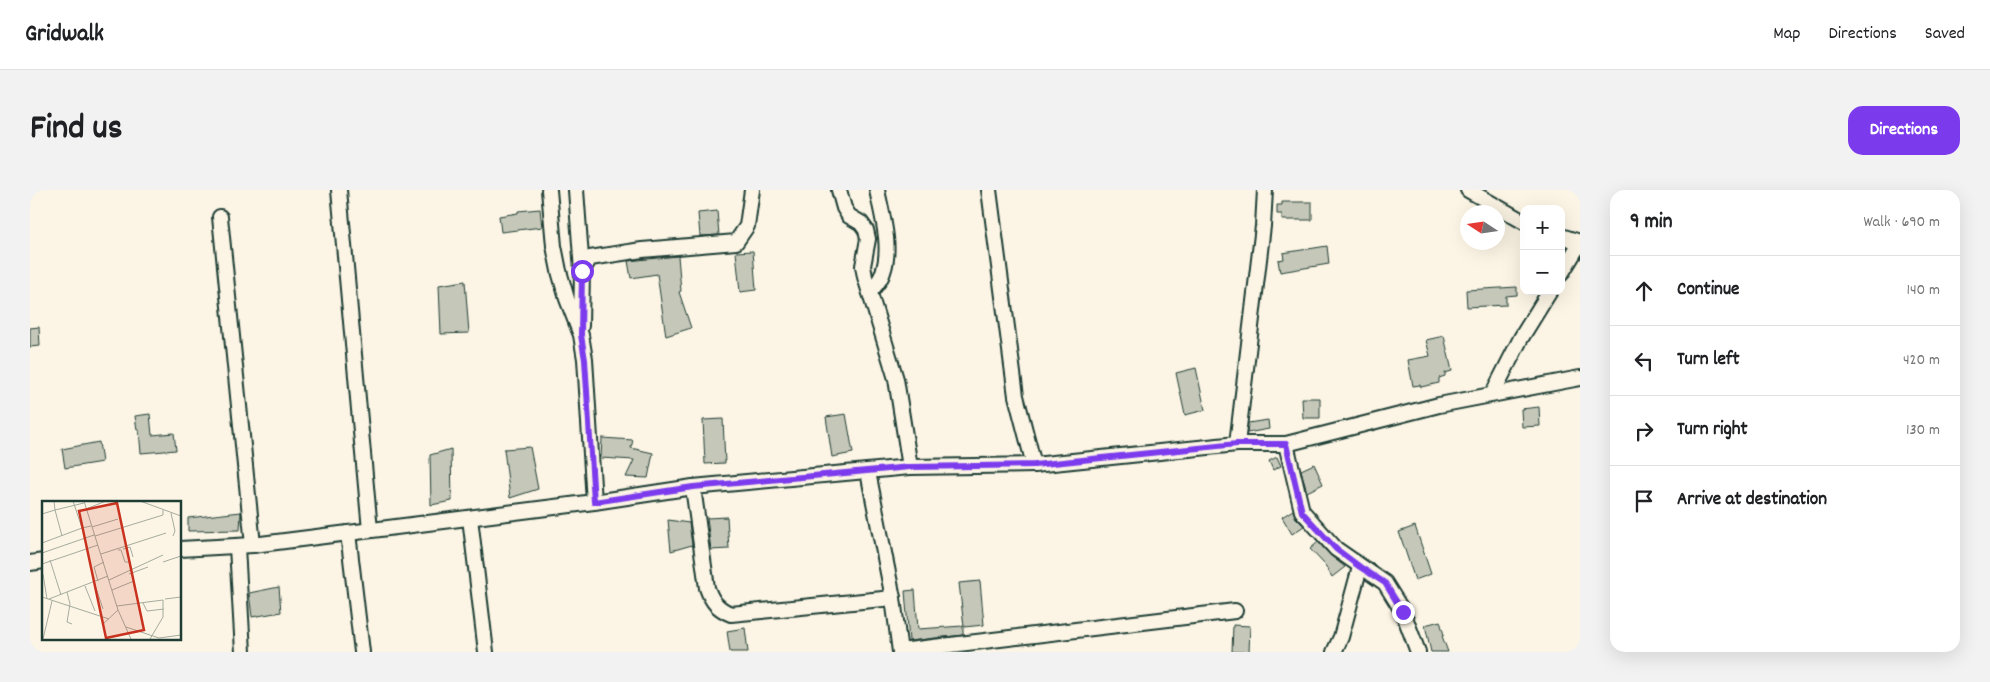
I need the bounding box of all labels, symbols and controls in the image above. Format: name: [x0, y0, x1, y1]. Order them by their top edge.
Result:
text: Gridwalk: [25, 18, 104, 52]
text: Map: [1773, 22, 1800, 47]
text: Directions: [1828, 22, 1897, 47]
text: Saved: [1925, 22, 1965, 47]
text: Find us: [30, 105, 122, 155]
button: Directions: [1848, 106, 1960, 155]
north arrow: [1460, 205, 1505, 250]
map controls: [1520, 205, 1565, 295]
button: +: [1520, 205, 1565, 250]
text: 9 min: [1630, 208, 1672, 238]
text: Walk · 690 m: [1863, 211, 1940, 234]
button: −: [1520, 250, 1565, 295]
route start: [571, 260, 594, 283]
icon: ahead: [1630, 277, 1658, 305]
text: Continue: [1677, 277, 1739, 304]
text: 140 m: [1906, 279, 1940, 302]
icon: left: [1630, 347, 1658, 375]
text: Turn left: [1677, 347, 1740, 374]
text: 420 m: [1903, 349, 1940, 372]
icon: right: [1630, 417, 1658, 445]
text: Turn right: [1677, 417, 1748, 444]
text: 130 m: [1906, 419, 1940, 442]
icon: arrive: [1630, 487, 1658, 515]
text: Arrive at destination: [1677, 487, 1827, 514]
inset map: [42, 501, 181, 640]
route end: [1392, 601, 1415, 624]

